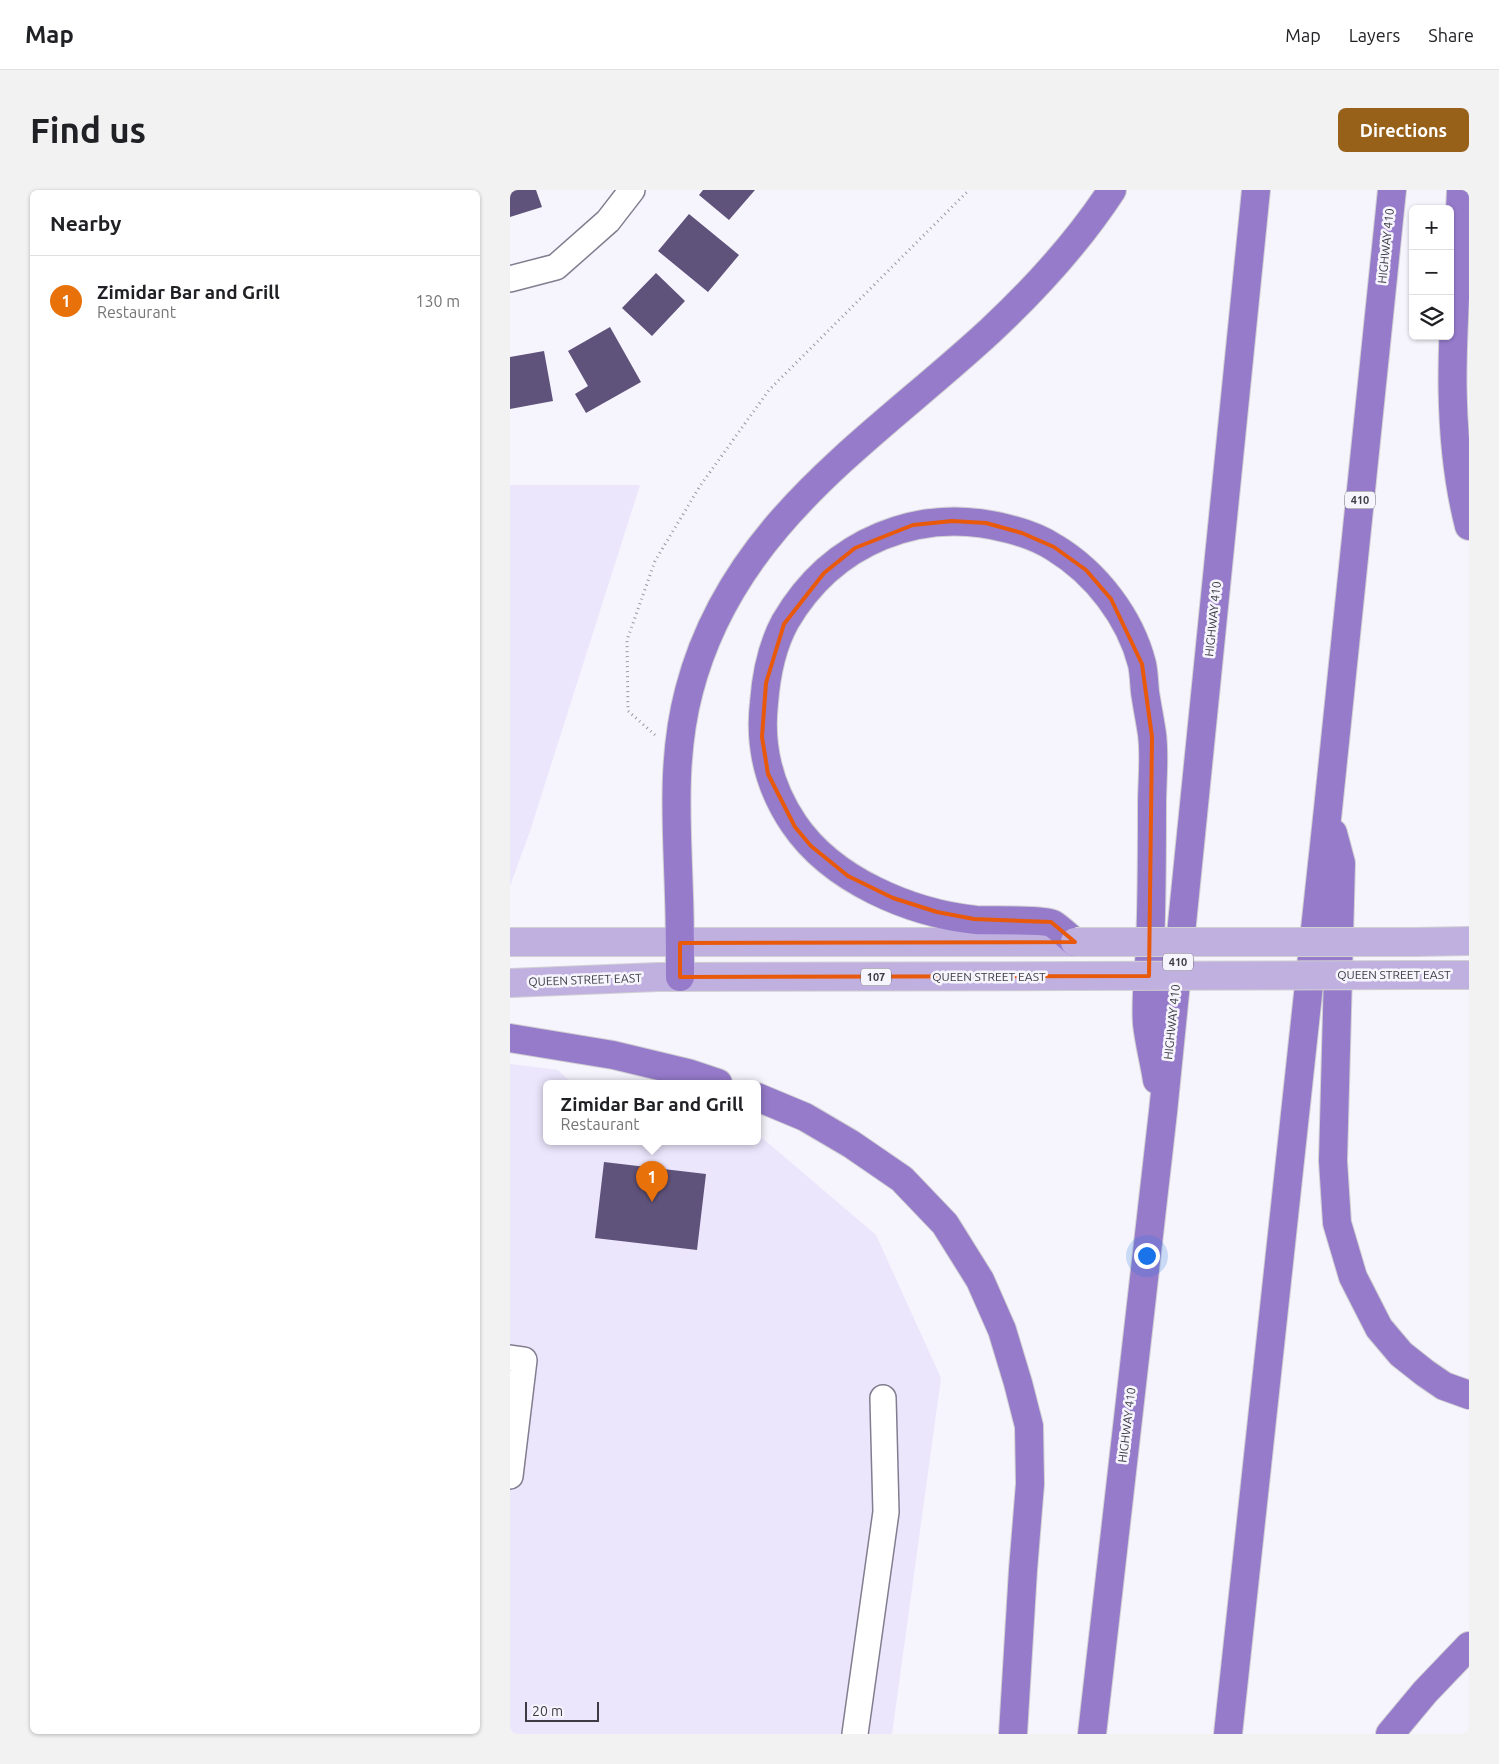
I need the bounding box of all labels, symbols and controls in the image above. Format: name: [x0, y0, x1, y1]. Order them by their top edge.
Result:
text: Map: [25, 21, 74, 48]
text: Map: [1285, 25, 1321, 45]
text: Layers: [1349, 25, 1400, 45]
text: Share: [1428, 25, 1474, 45]
button: Directions: [1338, 108, 1469, 152]
text: Find us: [30, 110, 146, 150]
map controls: [1409, 205, 1454, 340]
button: +: [1409, 205, 1454, 250]
street label: HIGHWAY 410: [1375, 207, 1396, 284]
text: Nearby: [50, 211, 121, 235]
button: −: [1409, 250, 1454, 295]
text: Zimidar Bar and Grill: [97, 281, 280, 303]
text: 1: [61, 292, 71, 310]
text: 130 m: [415, 292, 460, 310]
button: layers: [1409, 295, 1454, 340]
text: Restaurant: [97, 303, 176, 321]
road number: 410: [1345, 492, 1375, 508]
street label: HIGHWAY 410: [1202, 580, 1223, 657]
road number: 410: [1163, 954, 1193, 970]
street label: QUEEN STREET EAST: [1337, 968, 1451, 981]
road number: 107: [861, 969, 891, 986]
street label: QUEEN STREET EAST: [932, 970, 1046, 983]
street label: QUEEN STREET EAST: [528, 971, 642, 988]
street label: HIGHWAY 410: [1161, 983, 1182, 1060]
popup: [543, 1080, 761, 1145]
text: Zimidar Bar and Grill: [561, 1093, 743, 1115]
text: Restaurant: [561, 1115, 640, 1133]
pin: 1: [636, 1161, 668, 1202]
your location: [1134, 1243, 1160, 1269]
street label: HIGHWAY 410: [1115, 1386, 1138, 1463]
scale bar: [525, 1699, 599, 1722]
text: 20 m: [532, 1703, 563, 1719]

